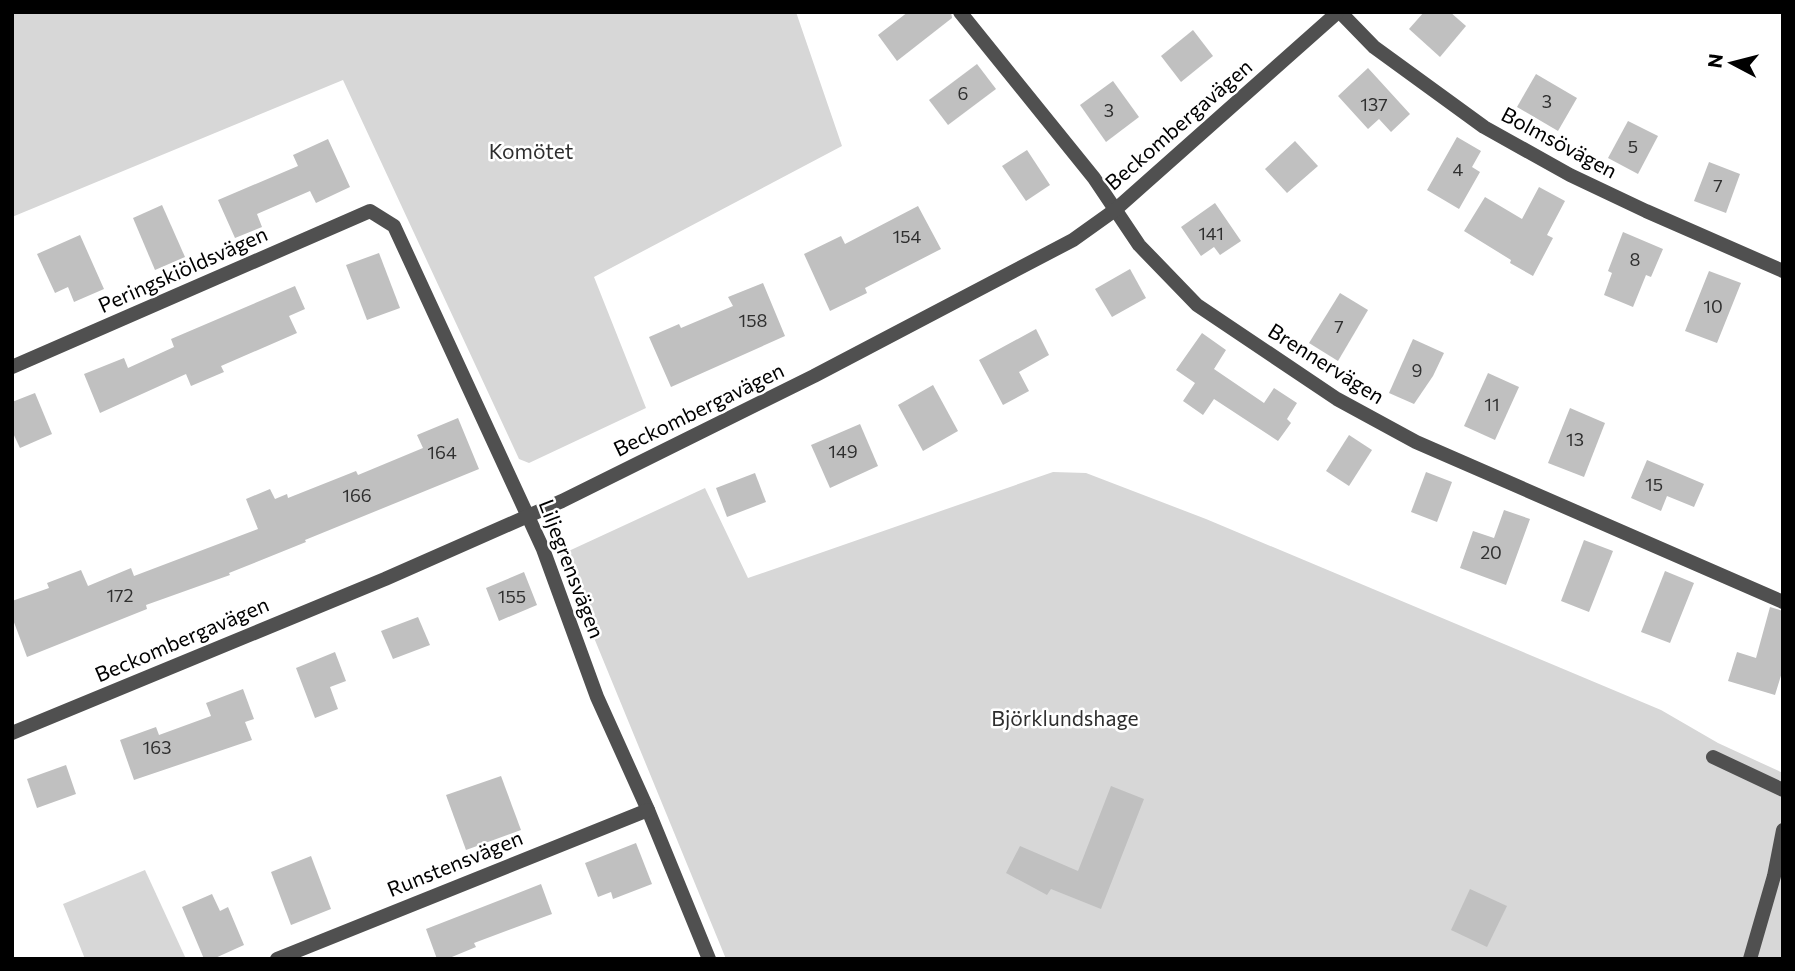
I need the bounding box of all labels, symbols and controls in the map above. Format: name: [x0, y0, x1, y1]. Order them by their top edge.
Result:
north arrow: [1697, 28, 1767, 98]
text: N: [1702, 52, 1727, 69]
street label: Beckombergavägen: [1099, 53, 1257, 194]
house number: 6: [958, 82, 968, 104]
house number: 3: [1542, 90, 1552, 112]
house number: 137: [1360, 93, 1388, 115]
house number: 3: [1104, 99, 1114, 121]
street label: Bolmsövägen: [1498, 101, 1622, 183]
house number: 5: [1628, 135, 1638, 157]
park label: Komötet: [489, 138, 573, 163]
house number: 4: [1453, 158, 1464, 180]
house number: 7: [1713, 174, 1723, 196]
street label: Peringskiöldsvägen: [94, 220, 271, 317]
house number: 141: [1198, 222, 1224, 244]
house number: 154: [893, 225, 922, 247]
house number: 8: [1630, 248, 1641, 270]
house number: 10: [1703, 295, 1723, 317]
house number: 158: [739, 309, 768, 331]
house number: 7: [1334, 315, 1344, 337]
street label: Brennervägen: [1264, 317, 1389, 408]
street label: Beckombergavägen: [609, 357, 788, 461]
house number: 9: [1412, 359, 1422, 381]
house number: 11: [1484, 393, 1500, 415]
house number: 13: [1566, 428, 1584, 450]
house number: 149: [828, 440, 858, 462]
house number: 164: [427, 441, 457, 463]
house number: 15: [1645, 473, 1663, 495]
house number: 166: [342, 484, 372, 506]
street label: Liljegrensvägen: [534, 495, 610, 641]
house number: 20: [1480, 541, 1502, 563]
house number: 172: [106, 584, 134, 606]
house number: 155: [498, 585, 526, 607]
street label: Beckombergavägen: [91, 591, 272, 687]
park label: Björklundshage: [991, 705, 1139, 730]
house number: 163: [143, 736, 171, 758]
street label: Runstensvägen: [383, 824, 526, 901]

